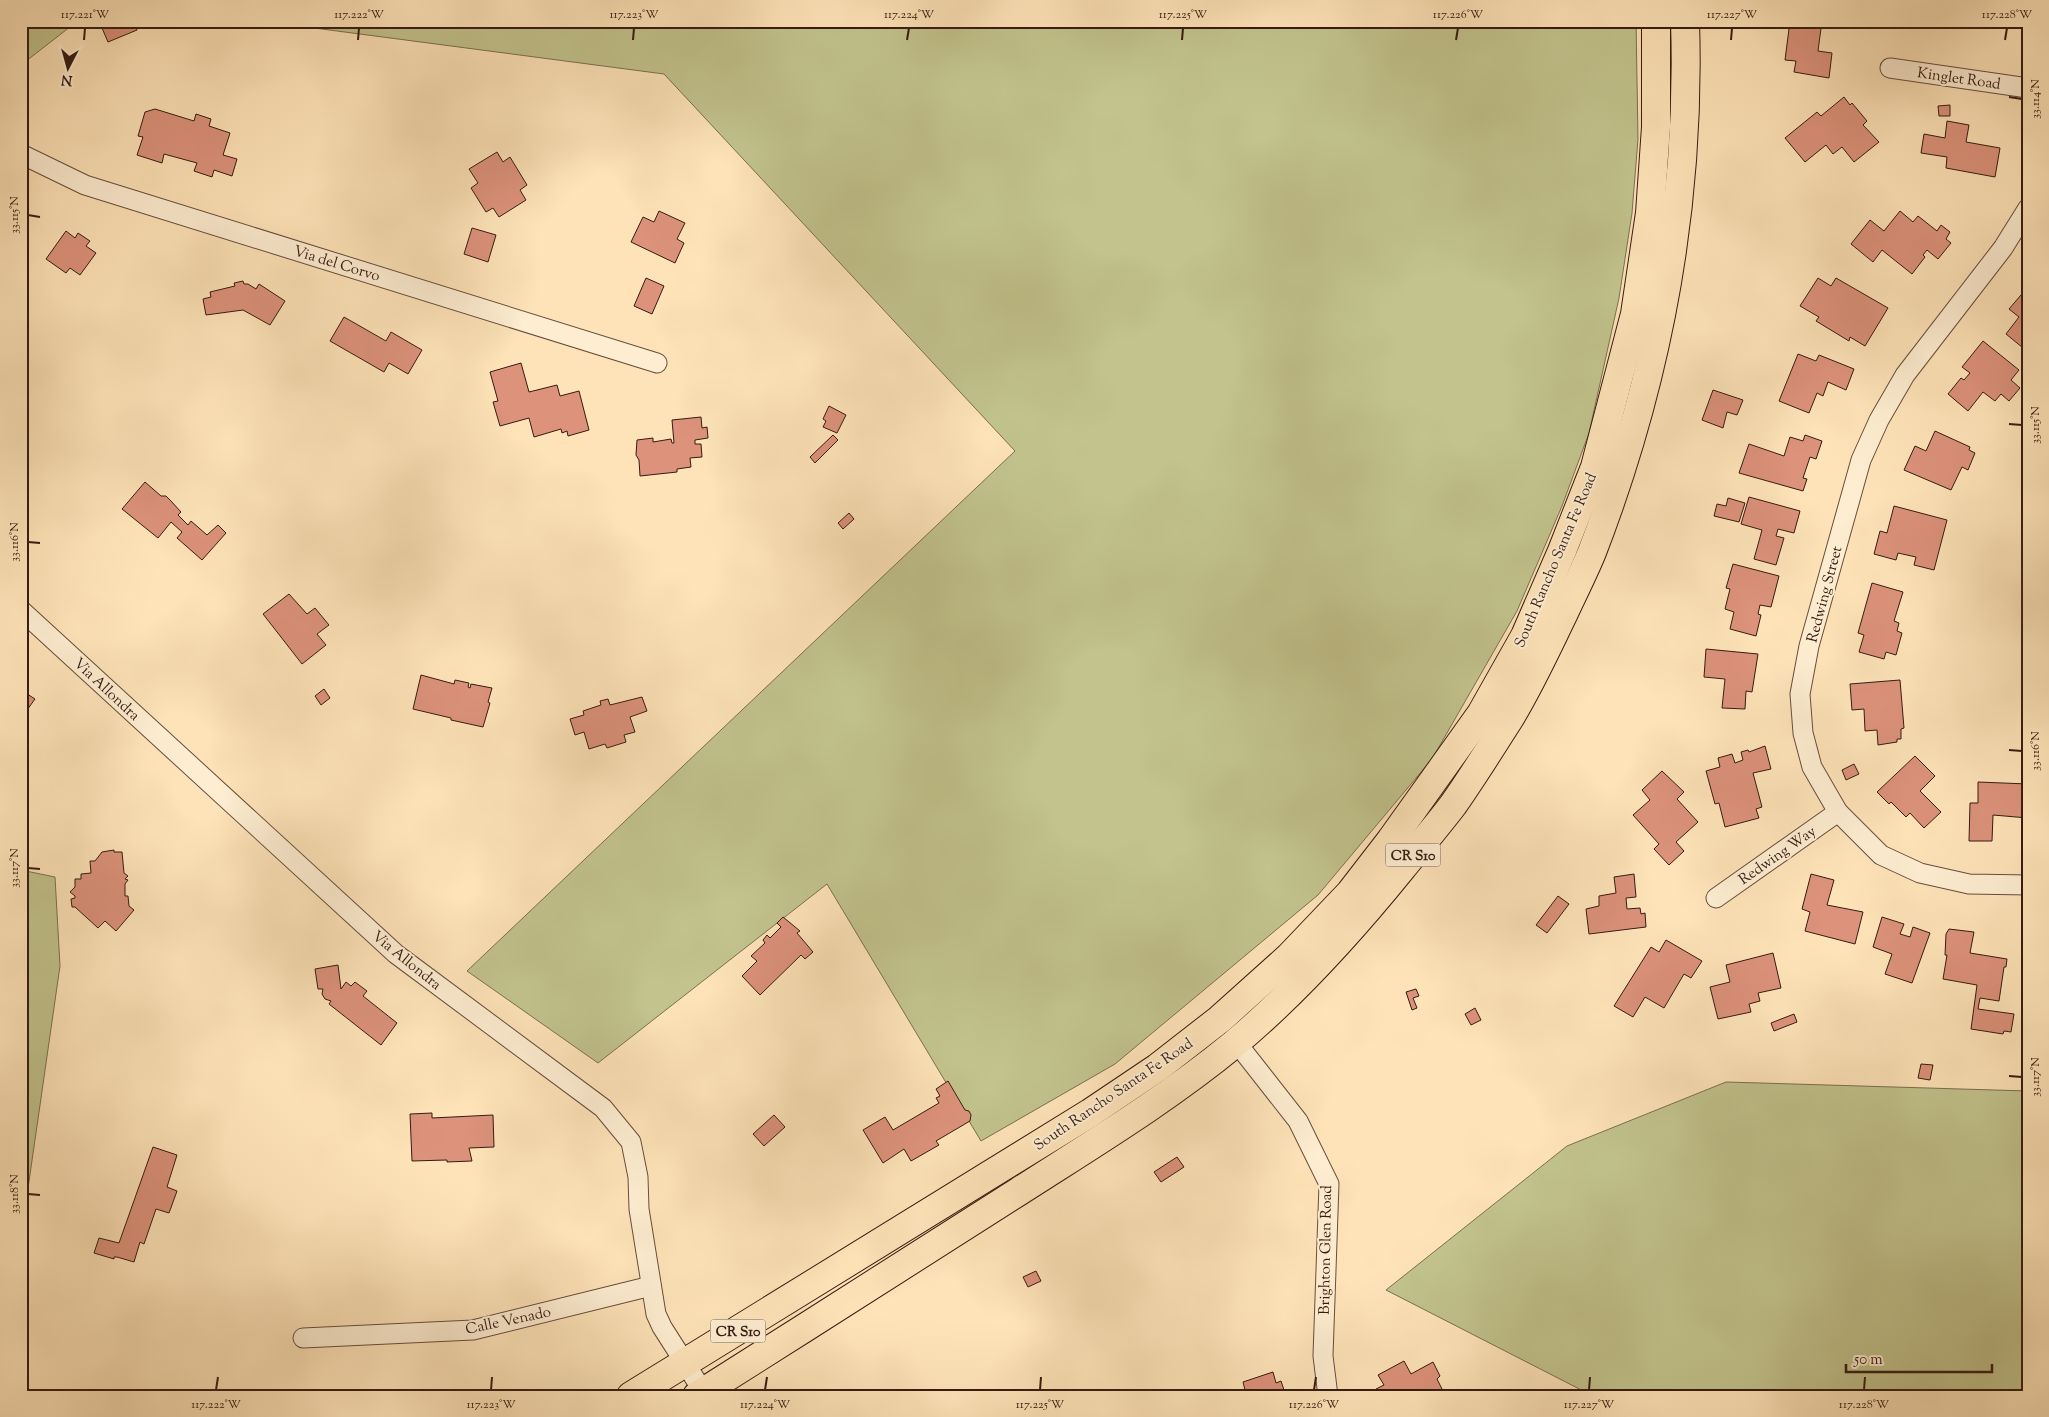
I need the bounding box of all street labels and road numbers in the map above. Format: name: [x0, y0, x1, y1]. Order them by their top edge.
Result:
street label: Kinglet Road: [1916, 63, 2002, 96]
street label: Via del Corvo: [291, 241, 382, 288]
street label: South Rancho Santa Fe Road: [1510, 470, 1603, 651]
street label: Redwing Street: [1802, 544, 1848, 645]
street label: Via Allondra: [68, 654, 144, 726]
street label: Redwing Way: [1735, 821, 1821, 891]
road number: CR S10: [1386, 844, 1440, 866]
street label: Via Allondra: [367, 927, 445, 996]
street label: South Rancho Santa Fe Road: [1030, 1034, 1198, 1156]
street label: Brighton Glen Road: [1315, 1184, 1338, 1315]
street label: Calle Venado: [464, 1302, 553, 1341]
road number: CR S10: [710, 1320, 766, 1342]

